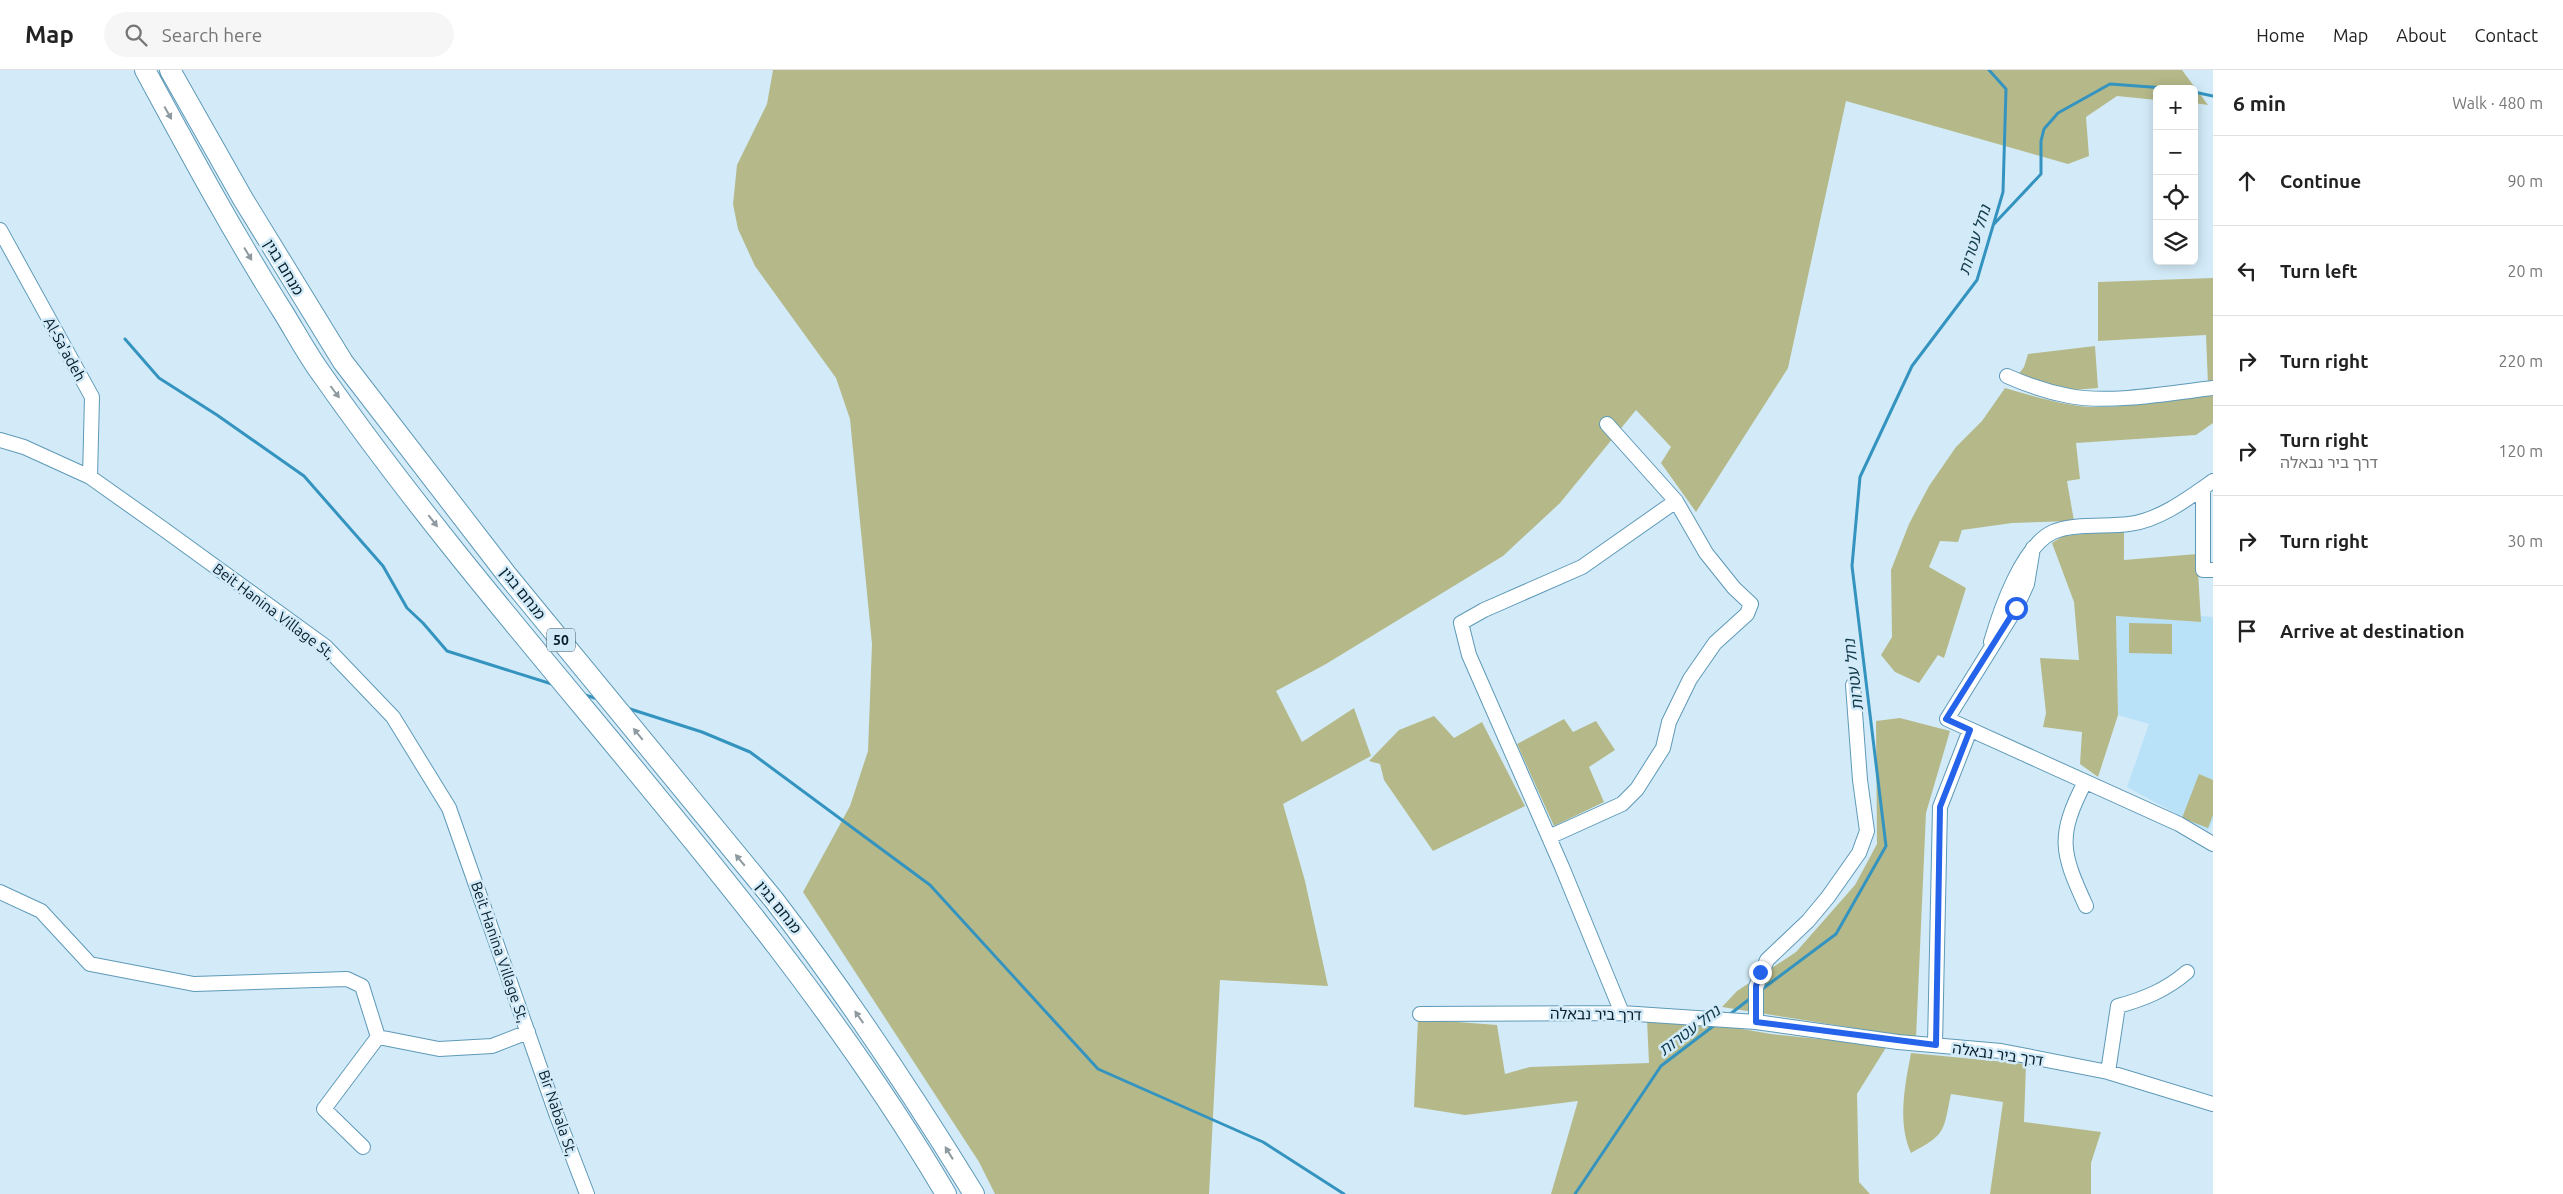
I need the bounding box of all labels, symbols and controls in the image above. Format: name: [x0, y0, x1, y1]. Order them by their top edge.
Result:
search box: [104, 12, 454, 57]
text: Map: [25, 21, 74, 48]
icon: search: [122, 21, 150, 49]
text: Search here: [162, 24, 262, 46]
text: Home: [2256, 25, 2305, 45]
text: Map: [2333, 25, 2368, 45]
text: About: [2396, 25, 2446, 45]
text: Contact: [2474, 25, 2538, 45]
map controls: [2153, 85, 2198, 265]
button: +: [2153, 85, 2198, 130]
text: 6 min: [2233, 91, 2286, 115]
text: Walk · 480 m: [2452, 94, 2543, 112]
one-way arrow: [164, 105, 172, 120]
button: −: [2153, 130, 2198, 175]
icon: ahead: [2233, 167, 2261, 195]
text: Continue: [2280, 170, 2361, 192]
text: 90 m: [2507, 172, 2543, 190]
button: locate: [2153, 175, 2198, 220]
water label: נחל עטרות: [1954, 202, 1994, 277]
button: layers: [2153, 220, 2198, 265]
street label: מנחם בגין: [261, 236, 307, 298]
one-way arrow: [243, 248, 252, 261]
icon: left: [2233, 257, 2261, 285]
text: Turn left: [2280, 260, 2358, 282]
text: 20 m: [2507, 262, 2543, 280]
street label: Al-Sa'adeh: [41, 314, 89, 384]
icon: right: [2233, 347, 2261, 375]
text: Turn right: [2280, 350, 2368, 372]
text: 220 m: [2498, 352, 2543, 370]
one-way arrow: [329, 385, 340, 398]
text: Turn right: [2280, 429, 2368, 451]
icon: right: [2233, 437, 2261, 465]
text: 120 m: [2498, 442, 2543, 460]
text: דרך ביר נבאלה: [2280, 453, 2378, 471]
one-way arrow: [428, 514, 439, 527]
icon: right: [2233, 527, 2261, 555]
text: Turn right: [2280, 530, 2368, 552]
text: 30 m: [2507, 532, 2543, 550]
street label: Beit Hanina Village St,: [210, 560, 338, 662]
street label: מנחם בגין: [497, 563, 549, 623]
route start: [2005, 597, 2028, 620]
icon: arrive: [2233, 617, 2261, 645]
text: Arrive at destination: [2280, 620, 2465, 642]
road number: 50: [547, 628, 575, 652]
water label: נחל עטרות: [1840, 637, 1866, 712]
one-way arrow: [632, 727, 643, 740]
one-way arrow: [735, 854, 746, 866]
street label: מנחם בגין: [753, 877, 805, 937]
street label: Beit Hanina Village St,: [468, 879, 532, 1025]
route end: [1749, 961, 1772, 984]
water label: נחל עטרות: [1655, 1001, 1724, 1059]
street label: דרך ביר נבאלה: [1550, 1005, 1642, 1023]
one-way arrow: [854, 1010, 864, 1024]
street label: דרך ביר נבאלה: [1951, 1039, 2045, 1069]
street label: Bir Nabala St,: [535, 1068, 581, 1158]
one-way arrow: [944, 1146, 953, 1159]

